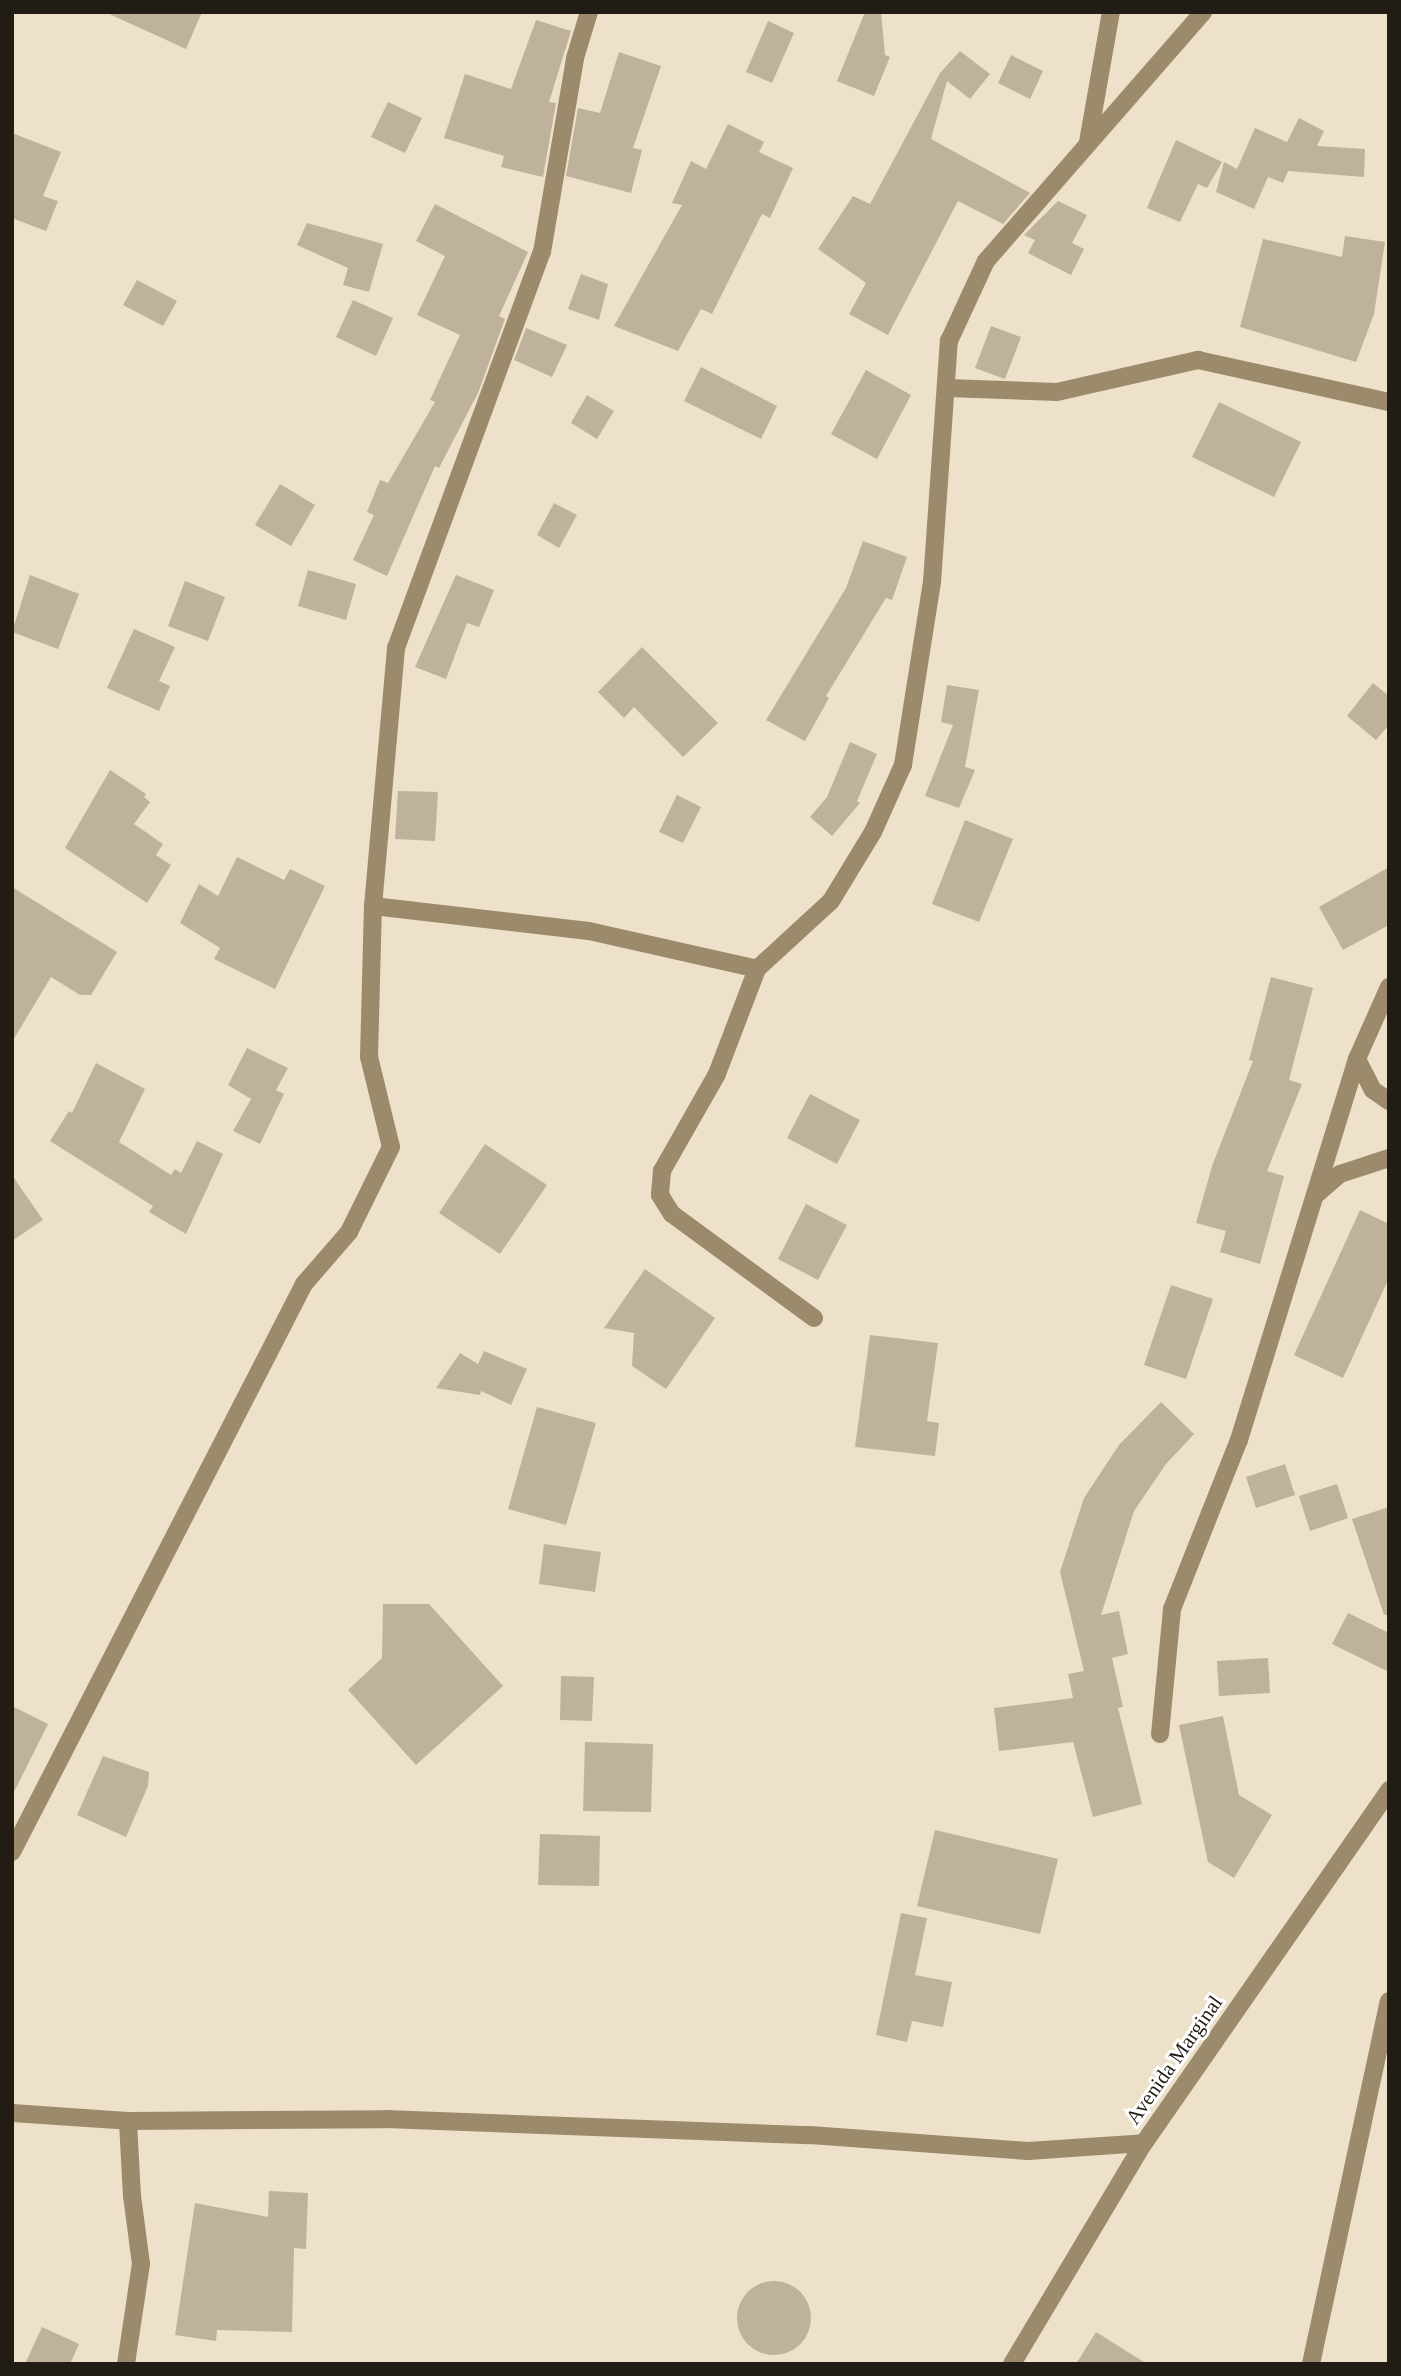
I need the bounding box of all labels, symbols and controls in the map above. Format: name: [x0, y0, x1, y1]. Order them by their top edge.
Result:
street label: Avenida Marginal: [1120, 1991, 1228, 2129]

